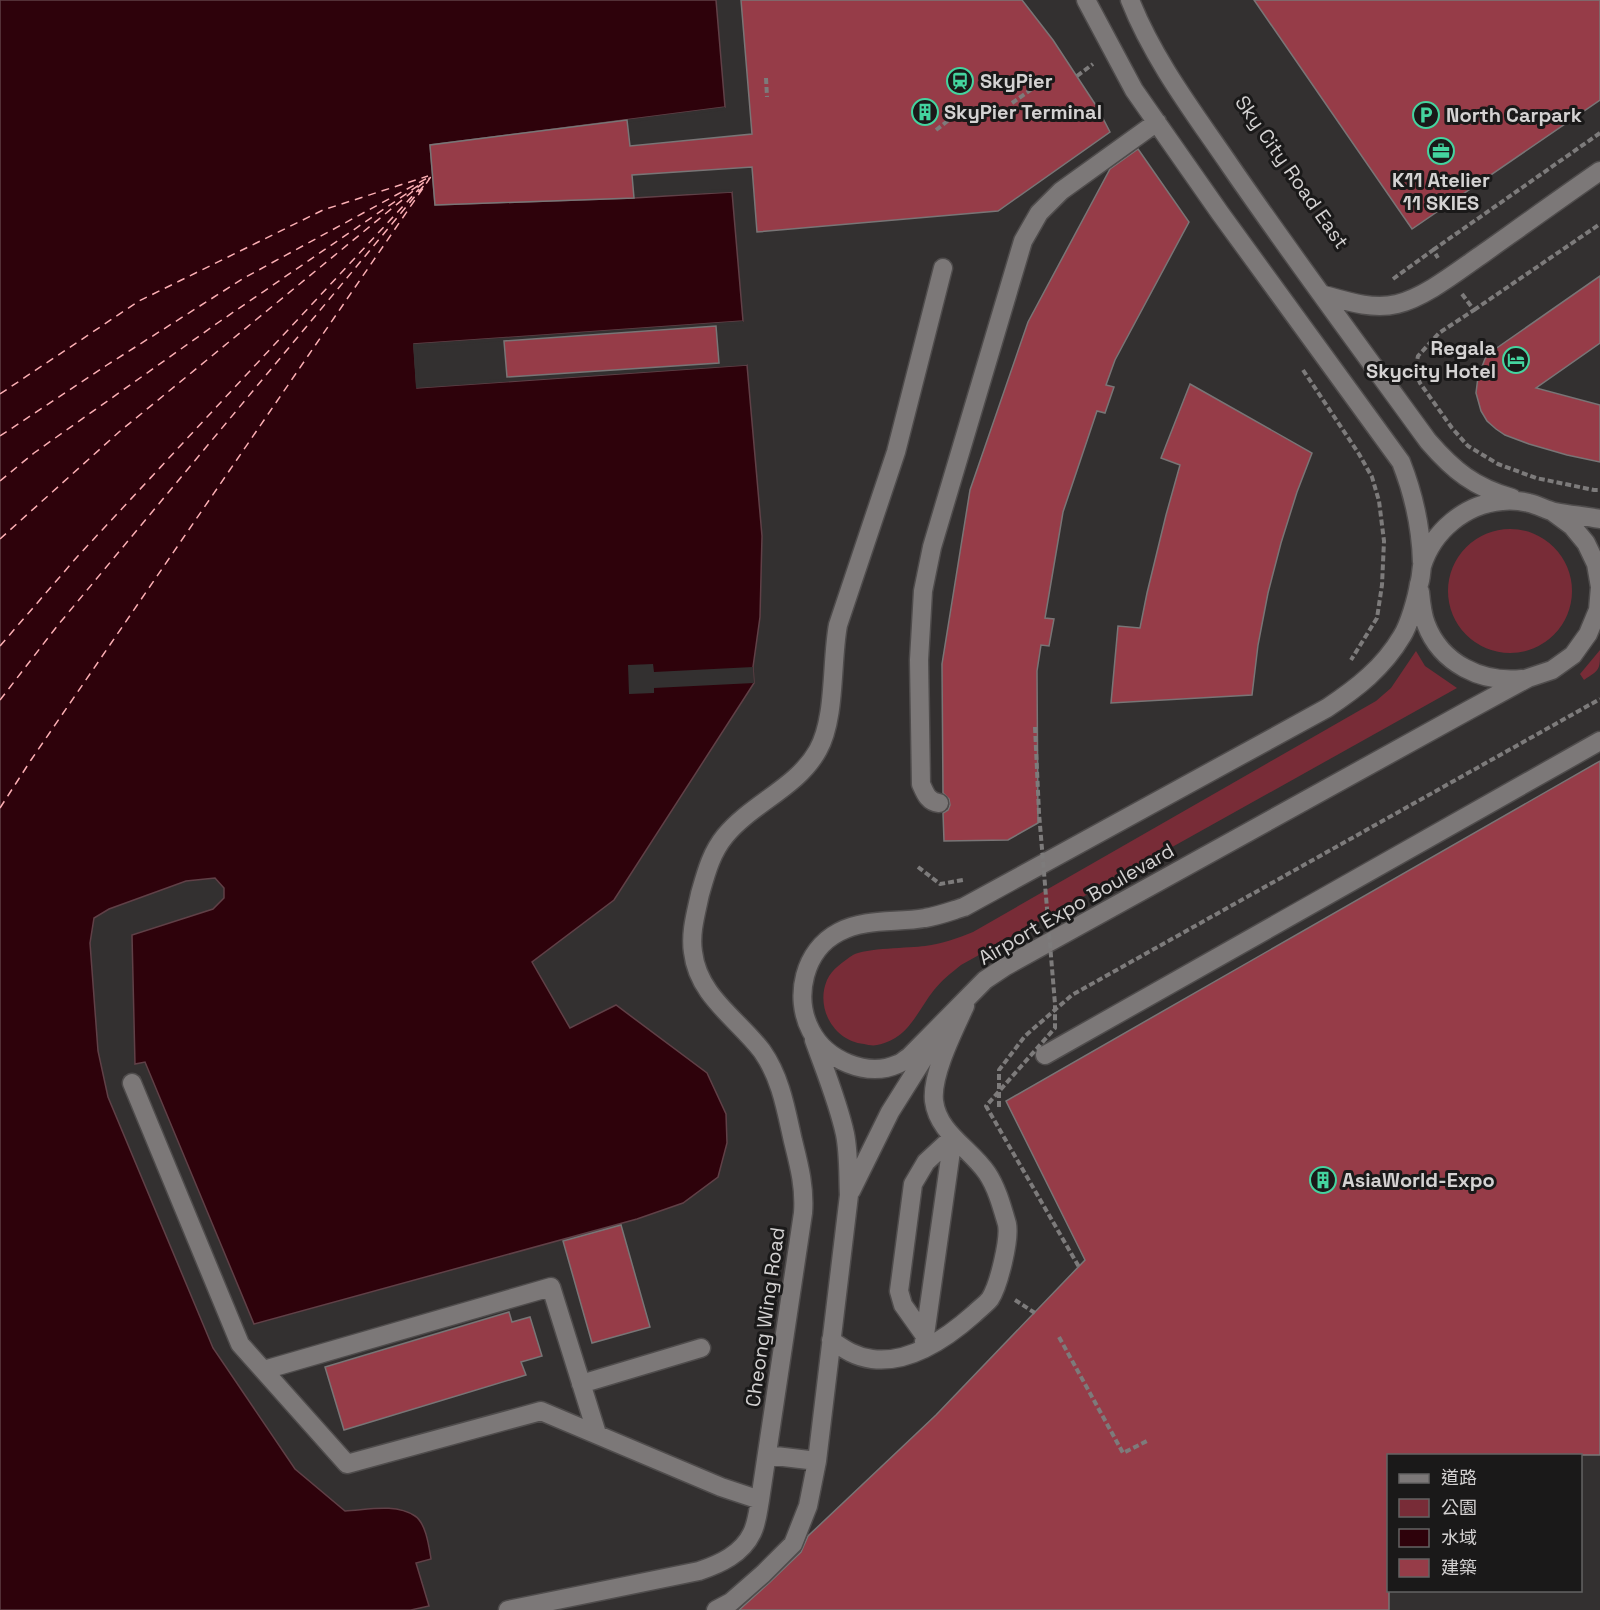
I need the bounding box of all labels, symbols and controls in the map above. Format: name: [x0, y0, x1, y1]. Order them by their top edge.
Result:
station icon: SkyPier: [945, 66, 975, 96]
place label: SkyPier: [980, 68, 1053, 94]
street label: Sky City Road East: [1229, 90, 1355, 254]
building icon: SkyPier Terminal: [910, 97, 940, 127]
place label: SkyPier Terminal: [944, 99, 1102, 125]
parking icon: North Carpark: [1411, 100, 1441, 130]
place label: North Carpark: [1446, 102, 1582, 128]
office icon: K11 Atelier 11 SKIES: [1426, 136, 1456, 166]
place label: K11 Atelier 11 SKIES: [1392, 167, 1490, 216]
place label: Regala Skycity Hotel: [1366, 335, 1496, 384]
hotel icon: Regala Skycity Hotel: [1501, 345, 1531, 375]
street label: Airport Expo Boulevard: [973, 837, 1179, 971]
building icon: AsiaWorld-Expo: [1308, 1165, 1338, 1195]
place label: AsiaWorld-Expo: [1342, 1167, 1495, 1193]
street label: Cheong Wing Road: [740, 1226, 790, 1408]
legend: [1387, 1454, 1582, 1592]
text: 道路: [1441, 1466, 1477, 1489]
text: 公園: [1441, 1496, 1477, 1519]
text: 水域: [1441, 1526, 1477, 1549]
text: 建築: [1441, 1556, 1477, 1579]

